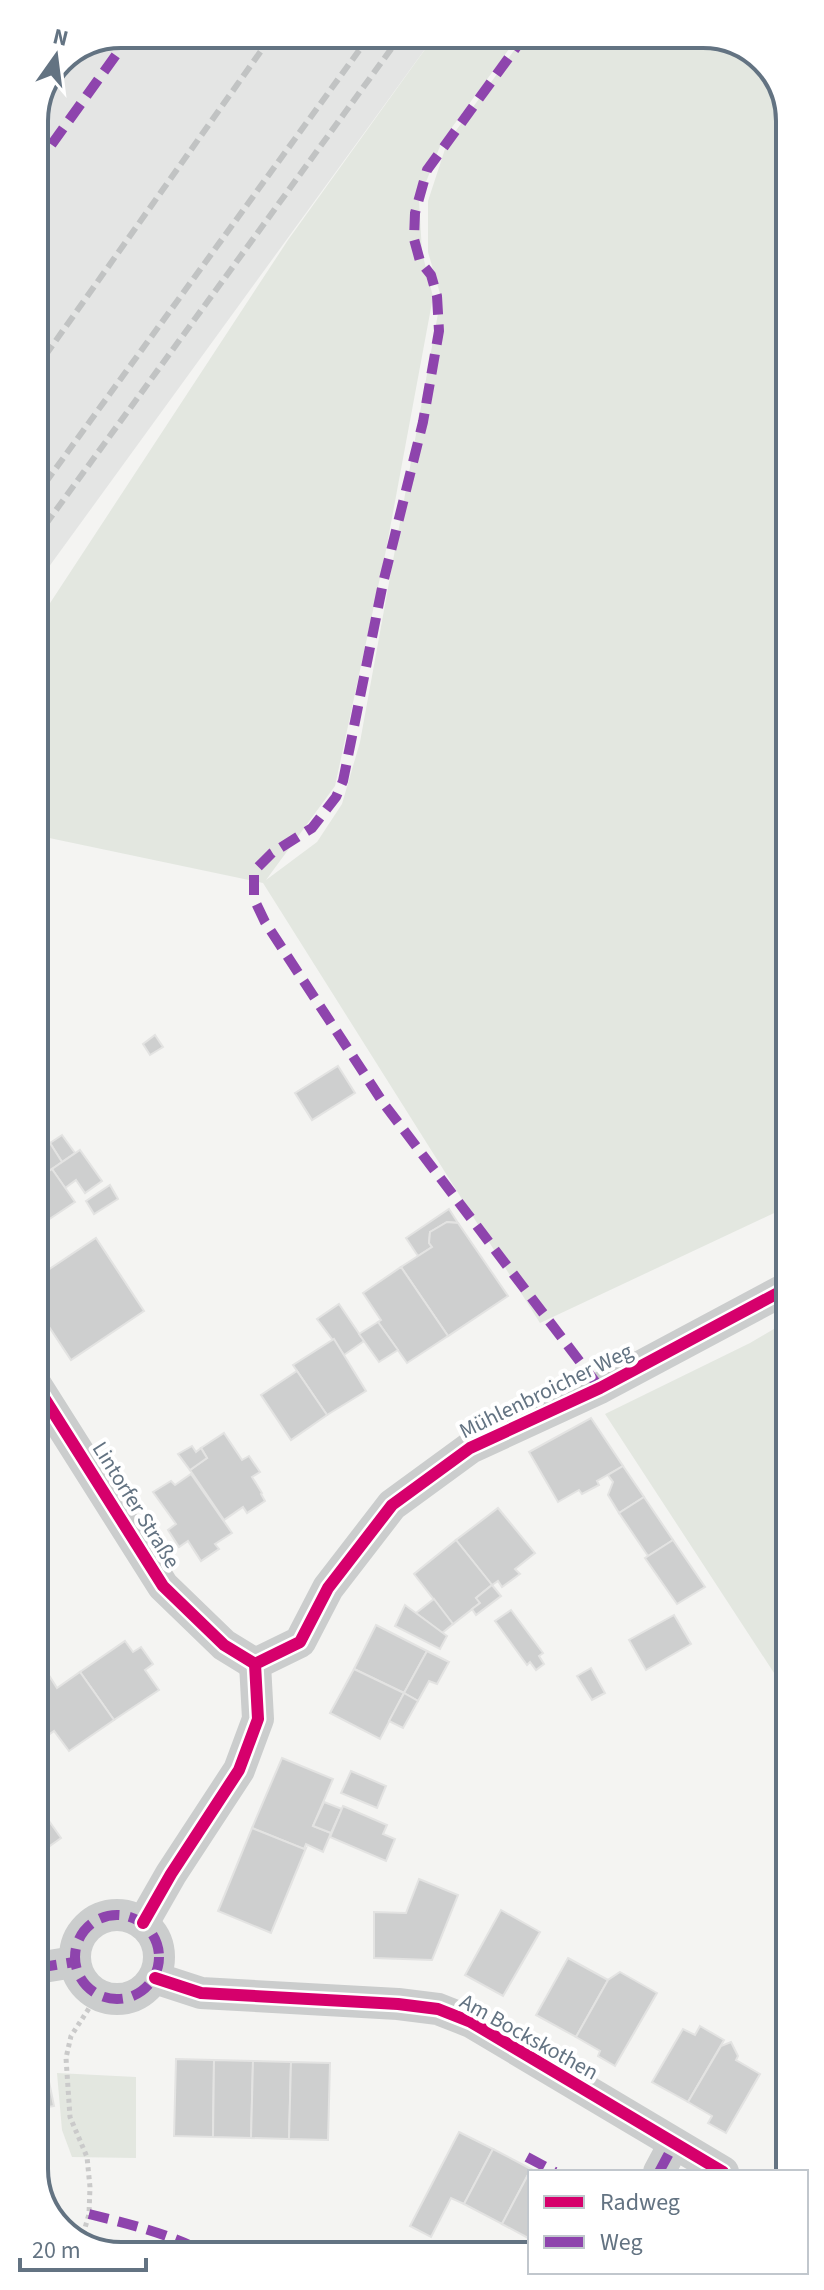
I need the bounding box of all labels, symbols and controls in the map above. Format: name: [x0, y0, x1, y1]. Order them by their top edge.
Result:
north arrow: [16, 16, 96, 96]
text: N: [50, 20, 72, 55]
street label: Mühlenbroicher Weg: [454, 1335, 638, 1447]
street label: Lintorfer Straße: [84, 1435, 188, 1575]
street label: Am Bockskothen: [454, 1986, 604, 2088]
legend: [528, 2170, 808, 2274]
text: Radweg: [600, 2185, 680, 2220]
scale bar: [20, 2222, 146, 2272]
text: Weg: [600, 2225, 643, 2260]
text: 20 m: [32, 2233, 81, 2268]

